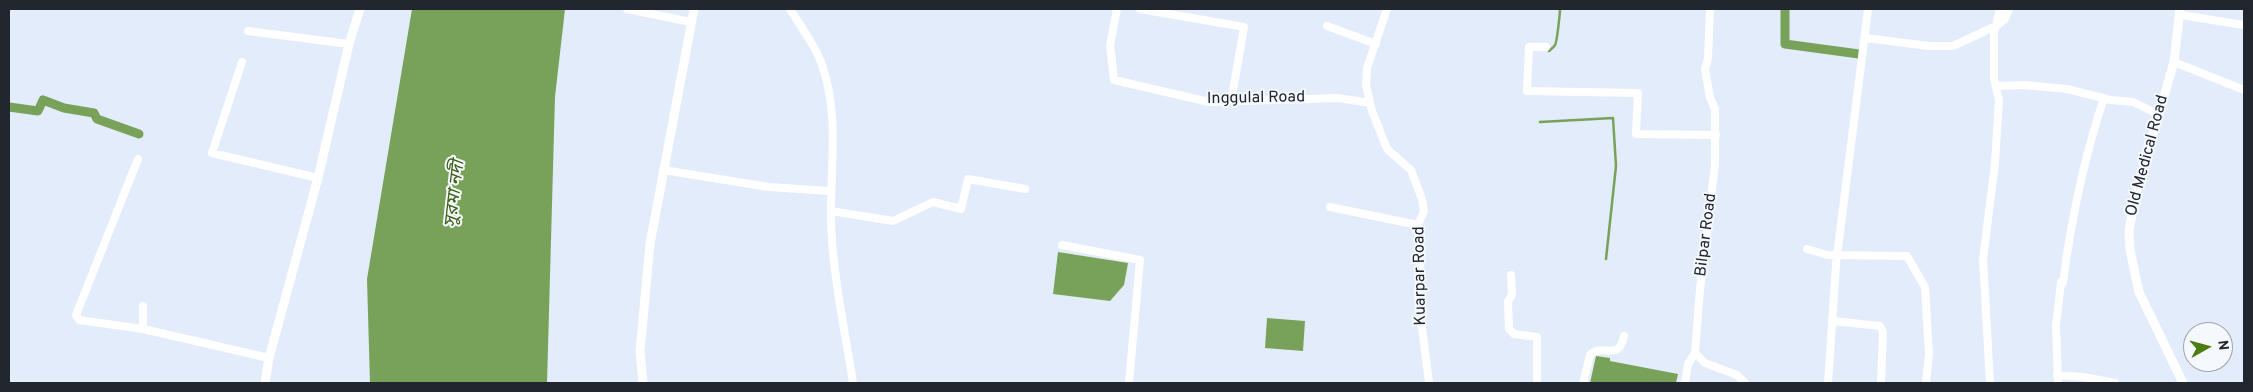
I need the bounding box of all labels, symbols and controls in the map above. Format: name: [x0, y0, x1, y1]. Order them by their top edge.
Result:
street label: Inggulal Road: [1207, 89, 1305, 109]
street label: Old Medical Road: [2123, 93, 2173, 219]
water label: সুরমা নদী: [441, 159, 471, 229]
street label: Bilpar Road: [1692, 192, 1722, 278]
street label: Kuarpar Road: [1411, 226, 1431, 326]
north arrow: [2183, 322, 2233, 372]
text: N: [2213, 339, 2231, 351]

